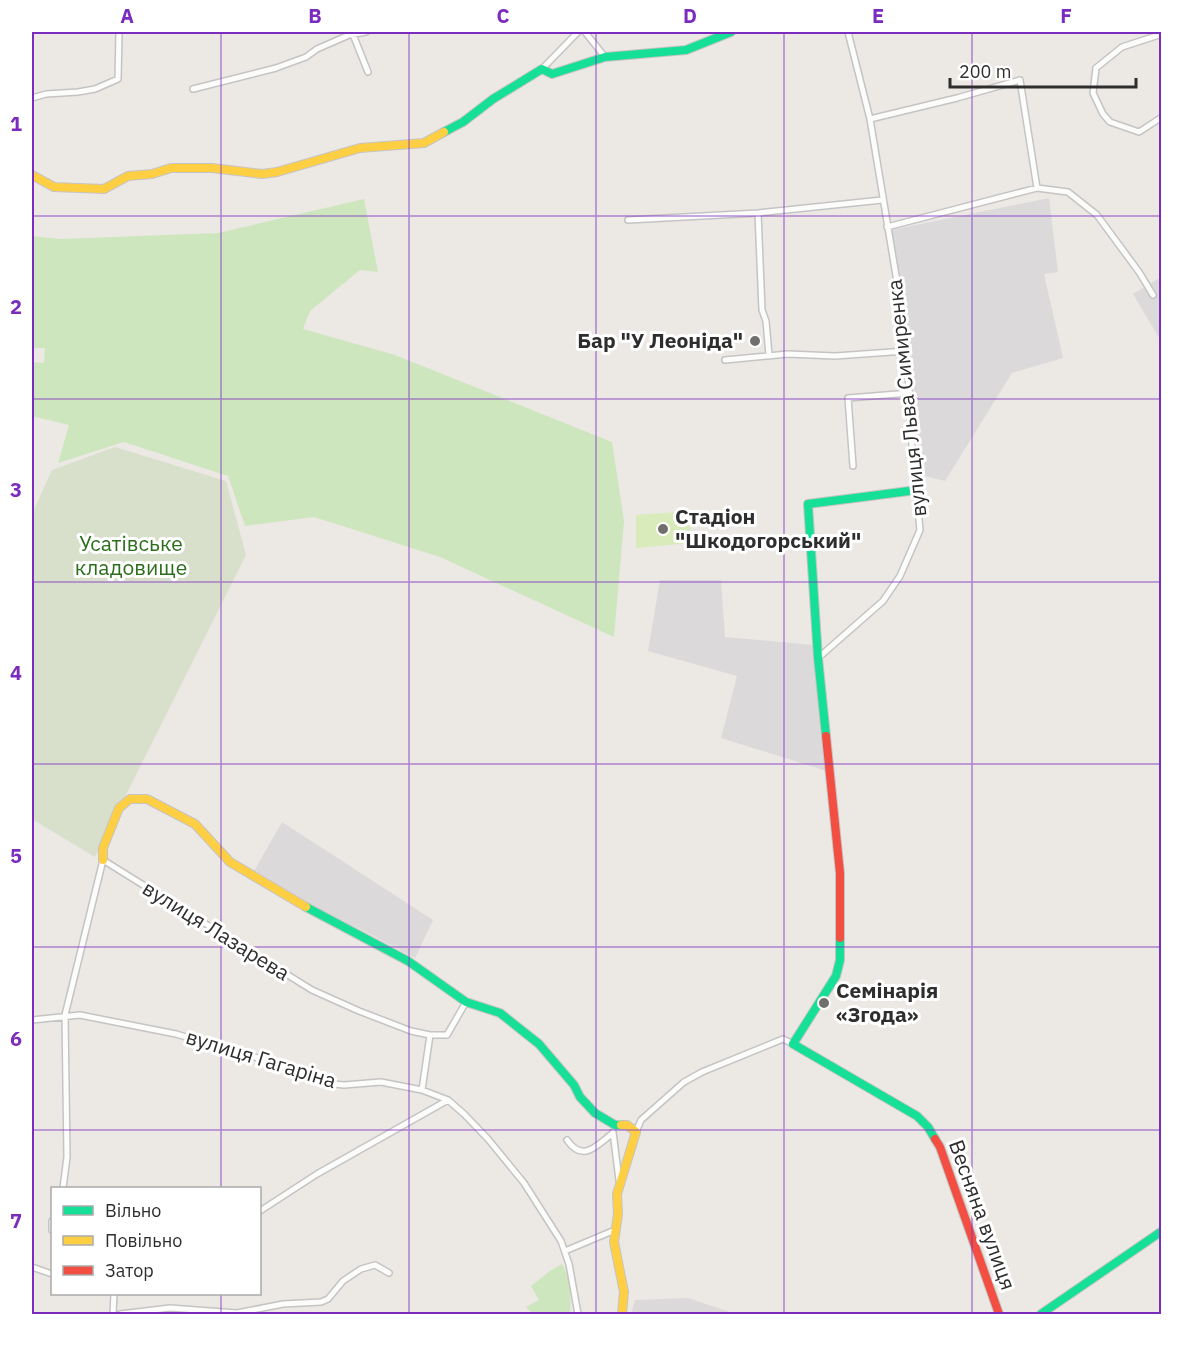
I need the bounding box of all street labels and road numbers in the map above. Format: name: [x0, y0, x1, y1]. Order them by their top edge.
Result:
street label: вулиця Льва Симиренка: [880, 278, 932, 518]
street label: вулиця Лазарева: [138, 874, 295, 987]
street label: вулиця Гагаріна: [183, 1022, 340, 1094]
street label: Весняна вулиця: [943, 1136, 1023, 1294]

